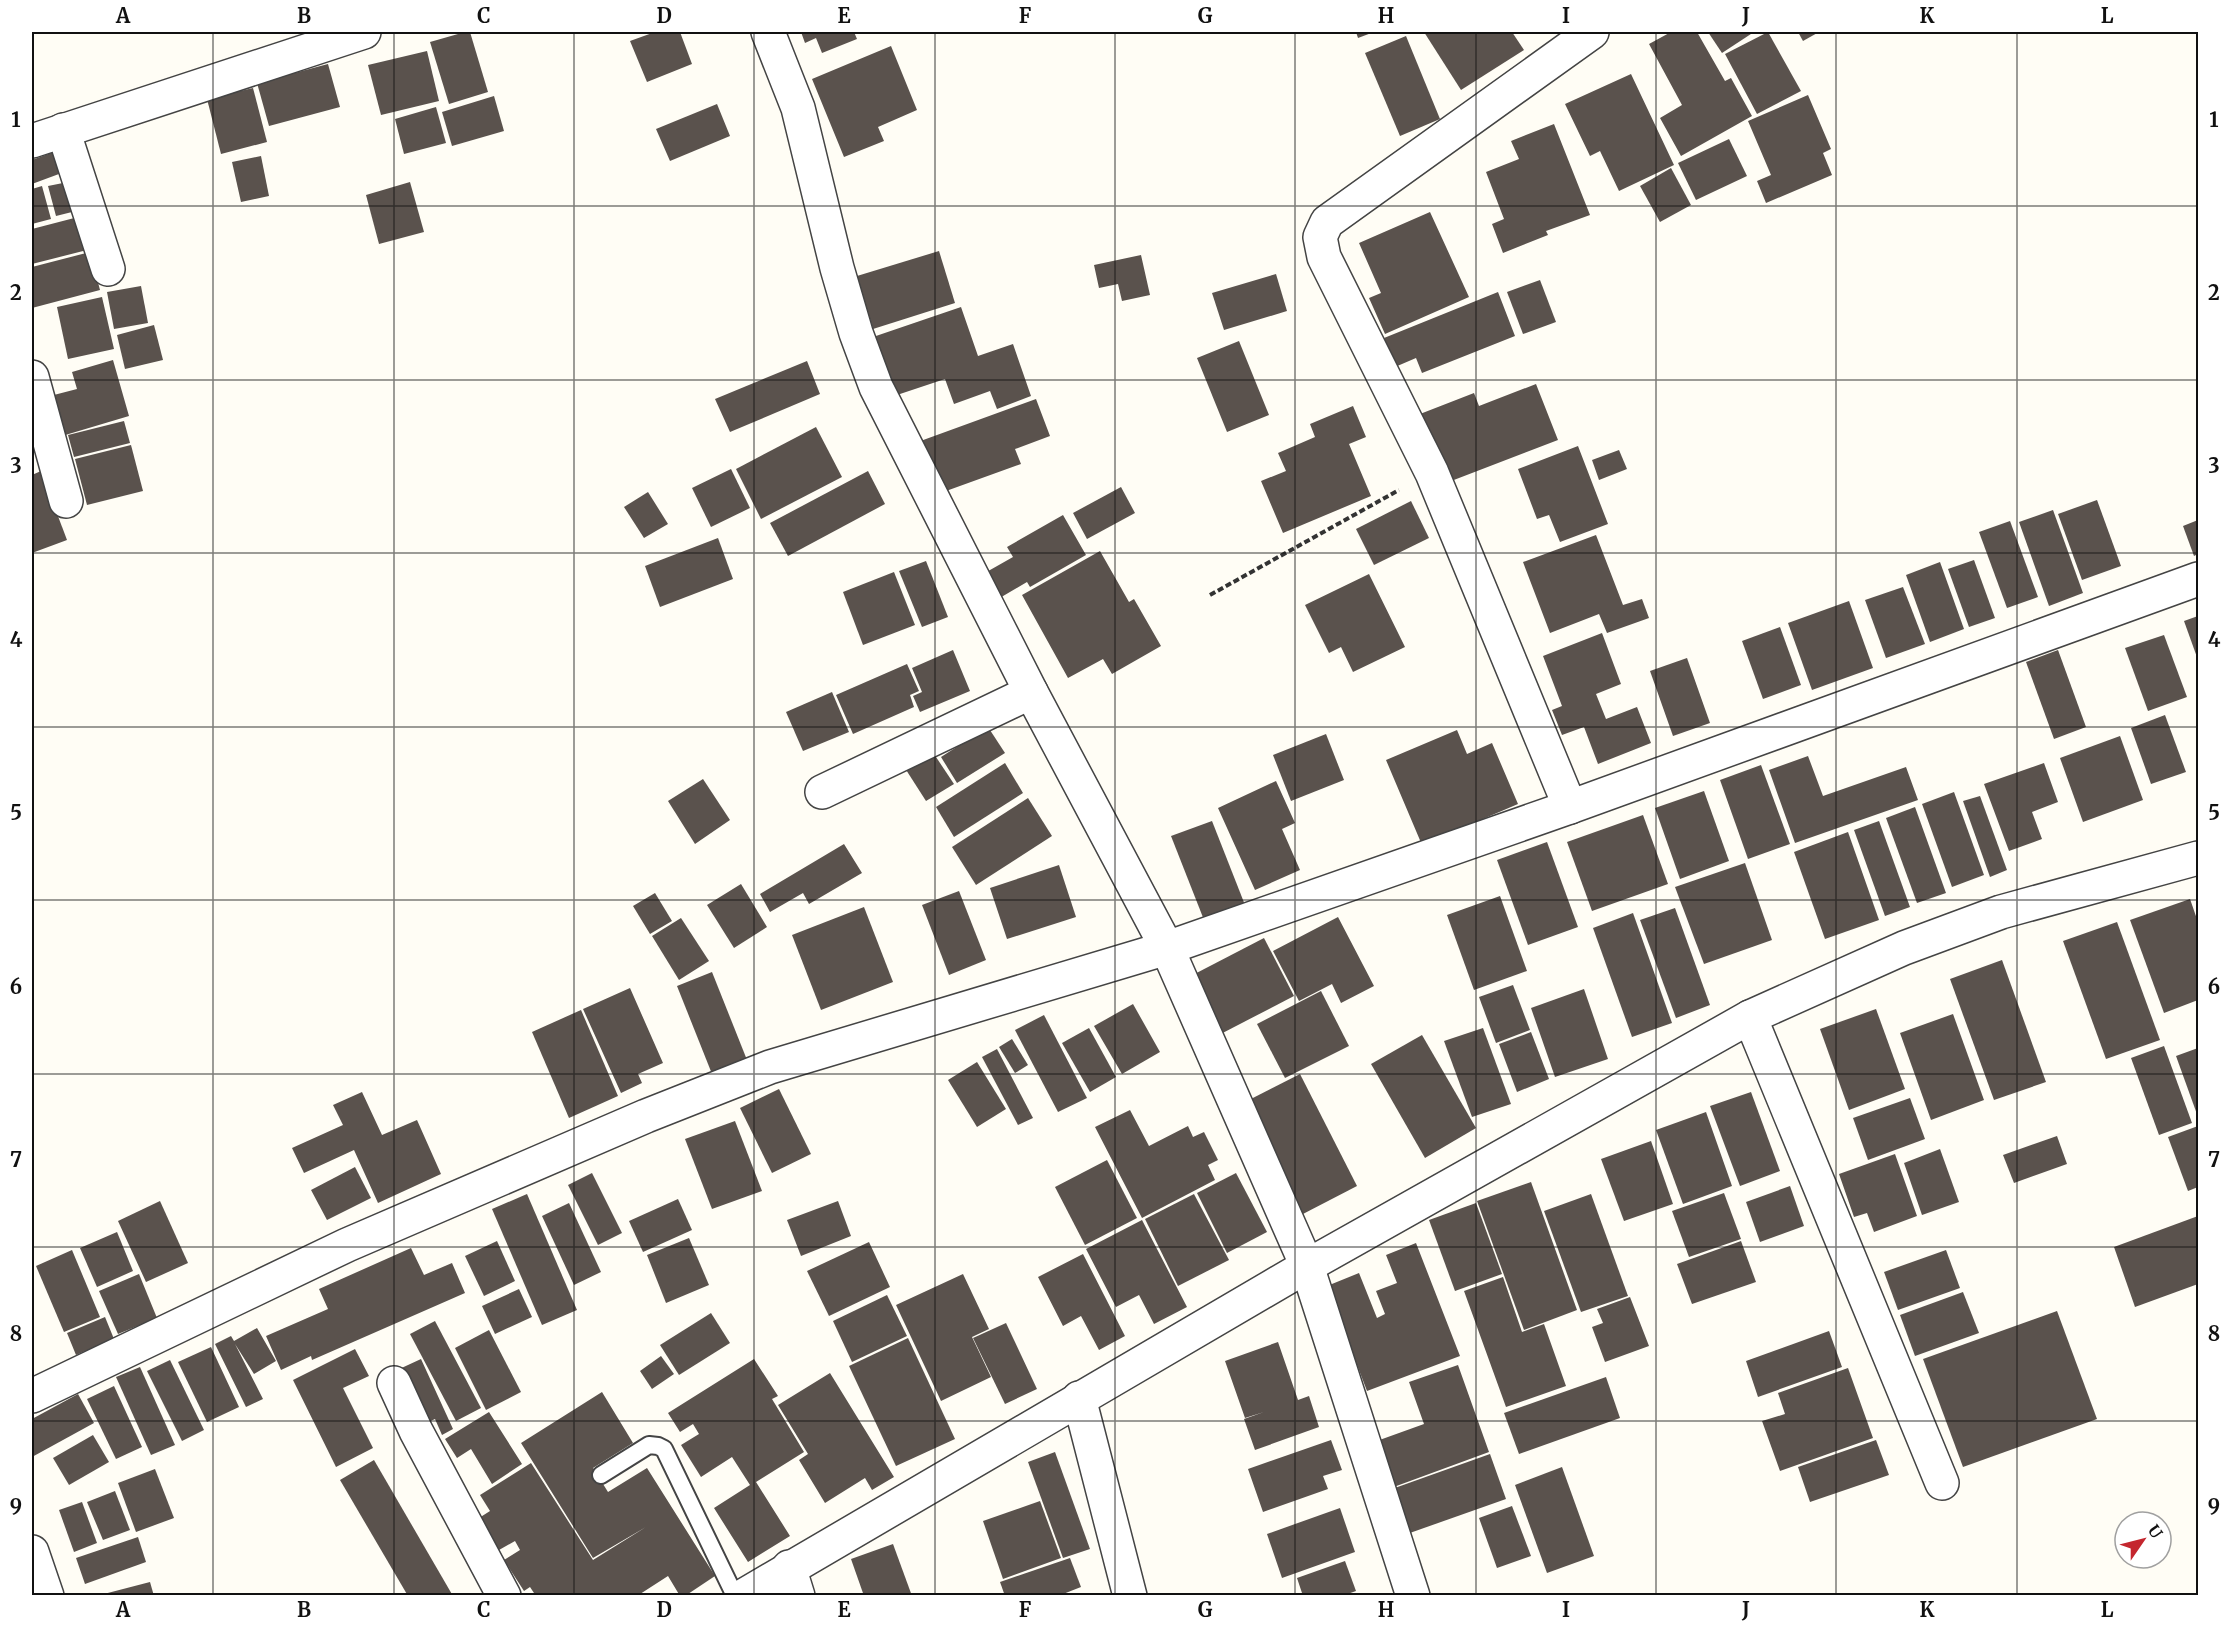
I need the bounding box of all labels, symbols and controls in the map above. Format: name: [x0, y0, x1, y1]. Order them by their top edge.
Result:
text: A: [115, 3, 131, 28]
text: B: [297, 3, 311, 28]
text: C: [477, 3, 491, 28]
text: D: [656, 3, 672, 28]
text: E: [837, 3, 851, 28]
text: F: [1019, 3, 1032, 28]
text: G: [1198, 3, 1213, 28]
text: H: [1378, 3, 1394, 28]
text: I: [1562, 3, 1570, 28]
text: J: [1741, 3, 1750, 28]
text: K: [1920, 3, 1935, 28]
text: L: [2101, 3, 2114, 28]
text: 1: [11, 107, 21, 132]
text: 1: [2209, 107, 2219, 132]
text: 2: [10, 280, 22, 305]
text: 2: [2208, 280, 2220, 305]
text: 3: [10, 453, 22, 478]
text: 3: [2208, 453, 2220, 478]
text: 4: [10, 627, 23, 652]
text: 4: [2208, 627, 2221, 652]
text: 5: [10, 800, 22, 825]
text: 5: [2208, 800, 2220, 825]
text: 6: [10, 974, 22, 999]
text: 6: [2208, 974, 2220, 999]
text: 7: [10, 1147, 22, 1172]
text: 7: [2208, 1147, 2220, 1172]
text: 8: [10, 1321, 22, 1346]
text: 8: [2208, 1321, 2220, 1346]
text: 9: [10, 1494, 22, 1519]
text: 9: [2208, 1494, 2220, 1519]
north arrow: [2113, 1510, 2173, 1570]
text: U: [2144, 1521, 2167, 1542]
text: A: [115, 1597, 131, 1622]
text: B: [297, 1597, 311, 1622]
text: C: [477, 1597, 491, 1622]
text: D: [656, 1597, 672, 1622]
text: E: [837, 1597, 851, 1622]
text: F: [1019, 1597, 1032, 1622]
text: G: [1198, 1597, 1213, 1622]
text: H: [1378, 1597, 1394, 1622]
text: I: [1562, 1597, 1570, 1622]
text: J: [1741, 1597, 1750, 1622]
text: K: [1920, 1597, 1935, 1622]
text: L: [2101, 1597, 2114, 1622]

